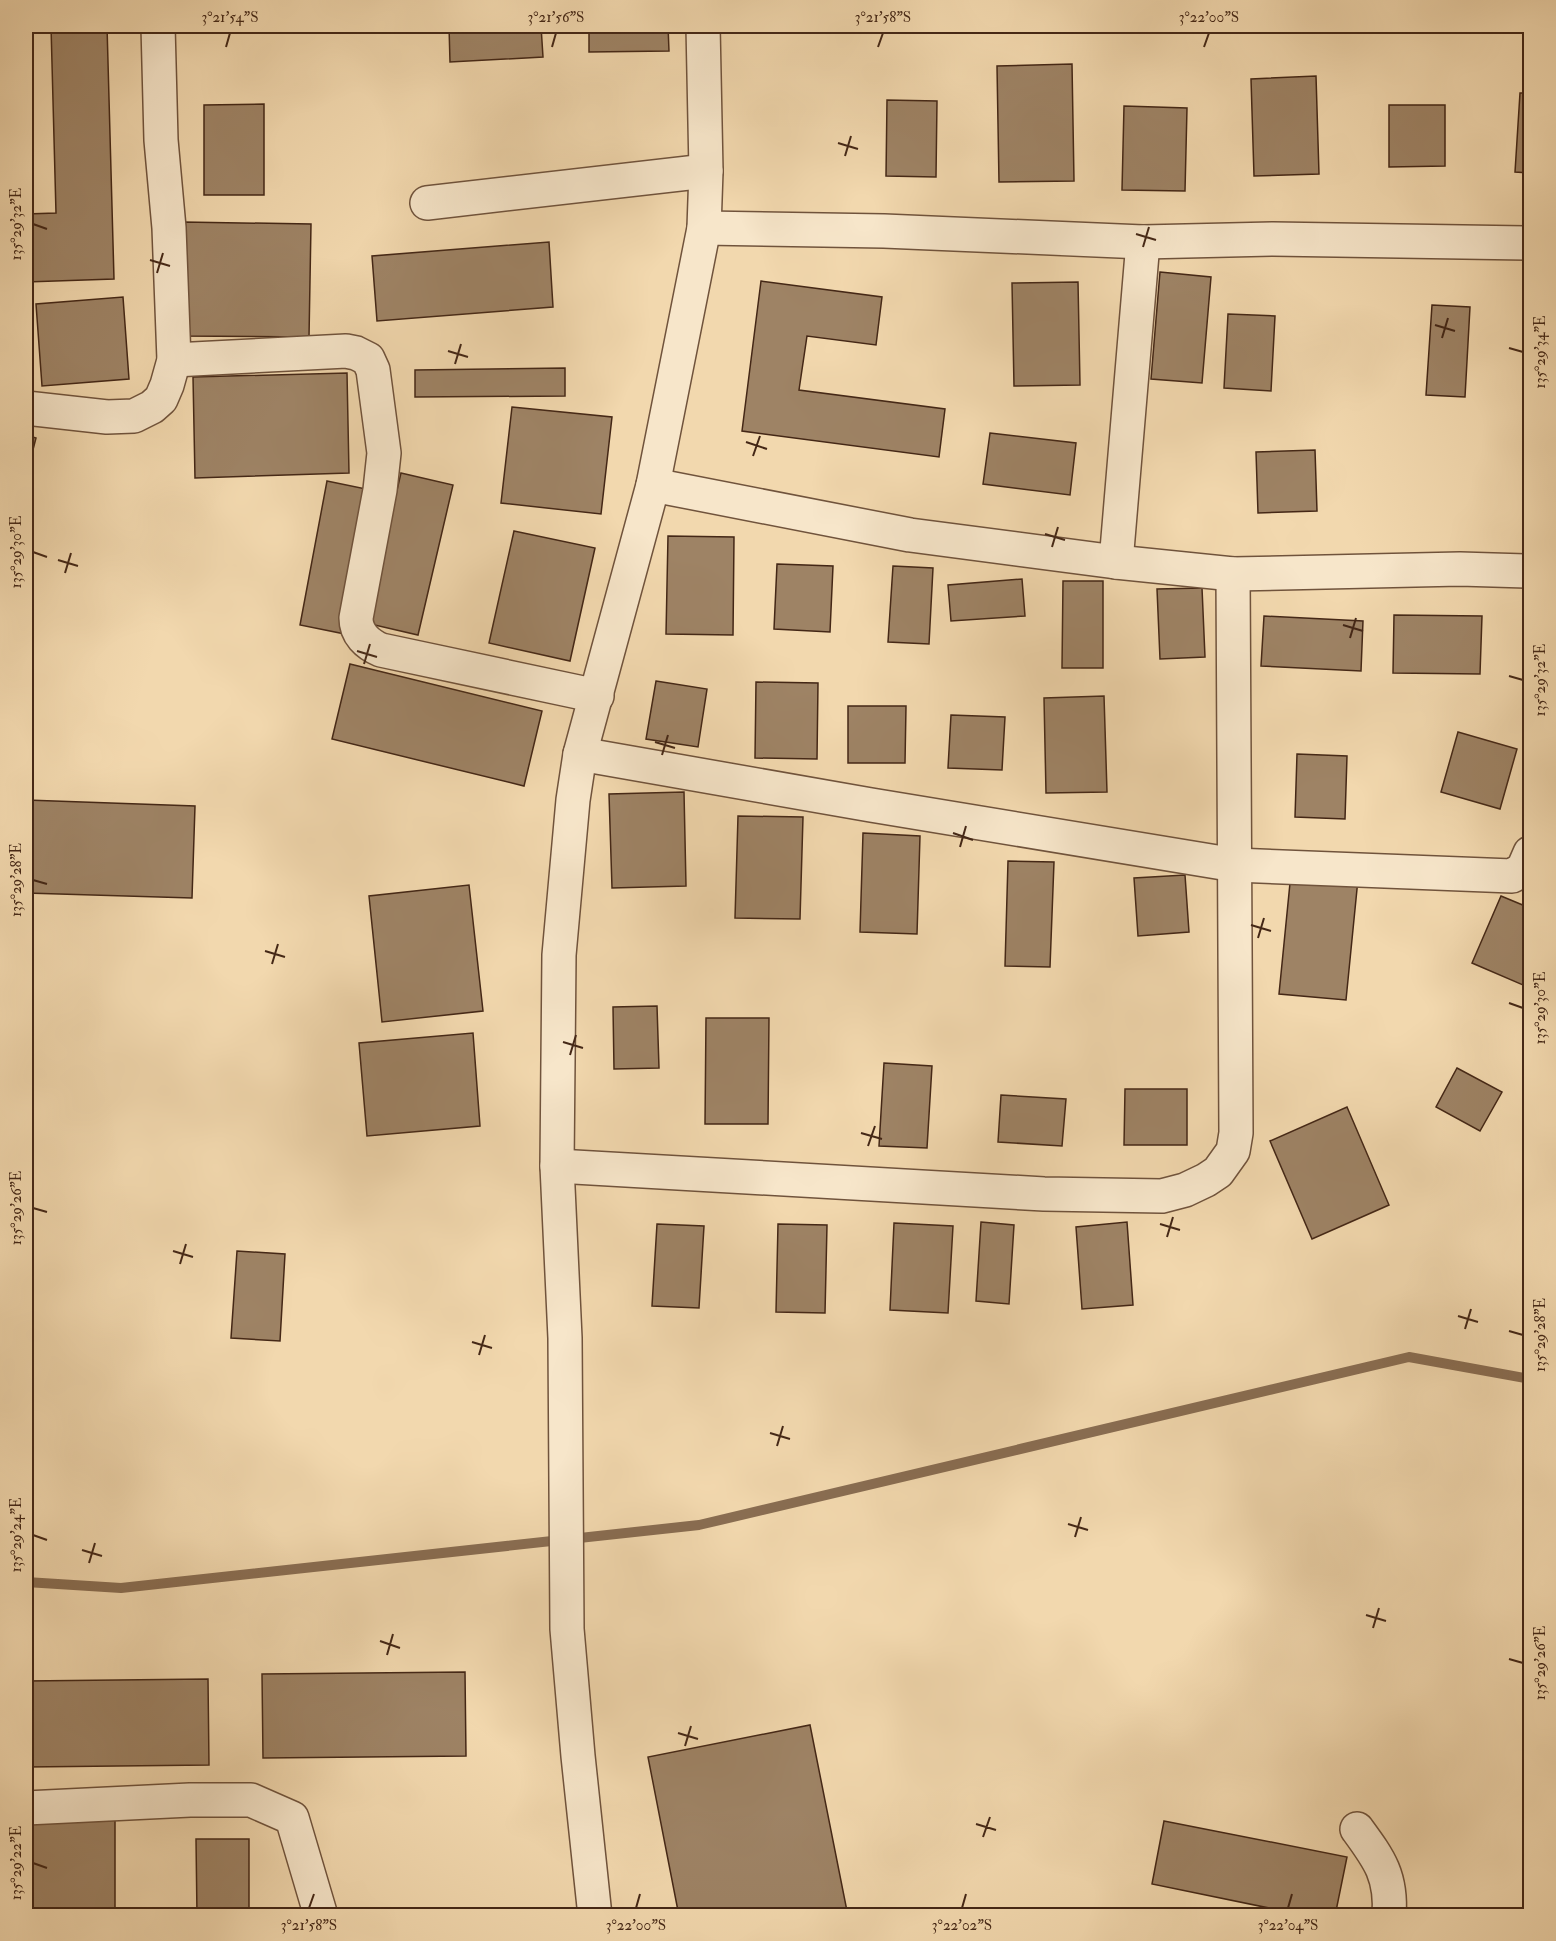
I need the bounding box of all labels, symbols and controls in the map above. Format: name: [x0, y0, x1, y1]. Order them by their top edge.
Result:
text: 3°21'54"S: [201, 8, 259, 27]
text: 3°21'56"S: [528, 8, 584, 27]
text: 3°21'58"S: [855, 8, 911, 27]
text: 3°22'00"S: [1179, 8, 1239, 27]
text: 135°29'32"E: [7, 187, 26, 260]
text: 135°29'34"E: [1531, 315, 1550, 389]
text: 135°29'30"E: [7, 515, 26, 588]
text: 135°29'32"E: [1531, 643, 1550, 716]
text: 135°29'28"E: [7, 843, 26, 917]
text: 135°29'30"E: [1531, 971, 1550, 1044]
text: 135°29'26"E: [7, 1170, 26, 1245]
text: 135°29'28"E: [1531, 1298, 1550, 1372]
text: 135°29'24"E: [7, 1497, 26, 1573]
text: 135°29'26"E: [1531, 1625, 1550, 1700]
text: 135°29'22"E: [7, 1825, 26, 1900]
text: 3°21'58"S: [281, 1916, 337, 1935]
text: 3°22'00"S: [606, 1916, 666, 1935]
text: 3°22'02"S: [932, 1916, 992, 1935]
text: 3°22'04"S: [1258, 1916, 1318, 1935]

